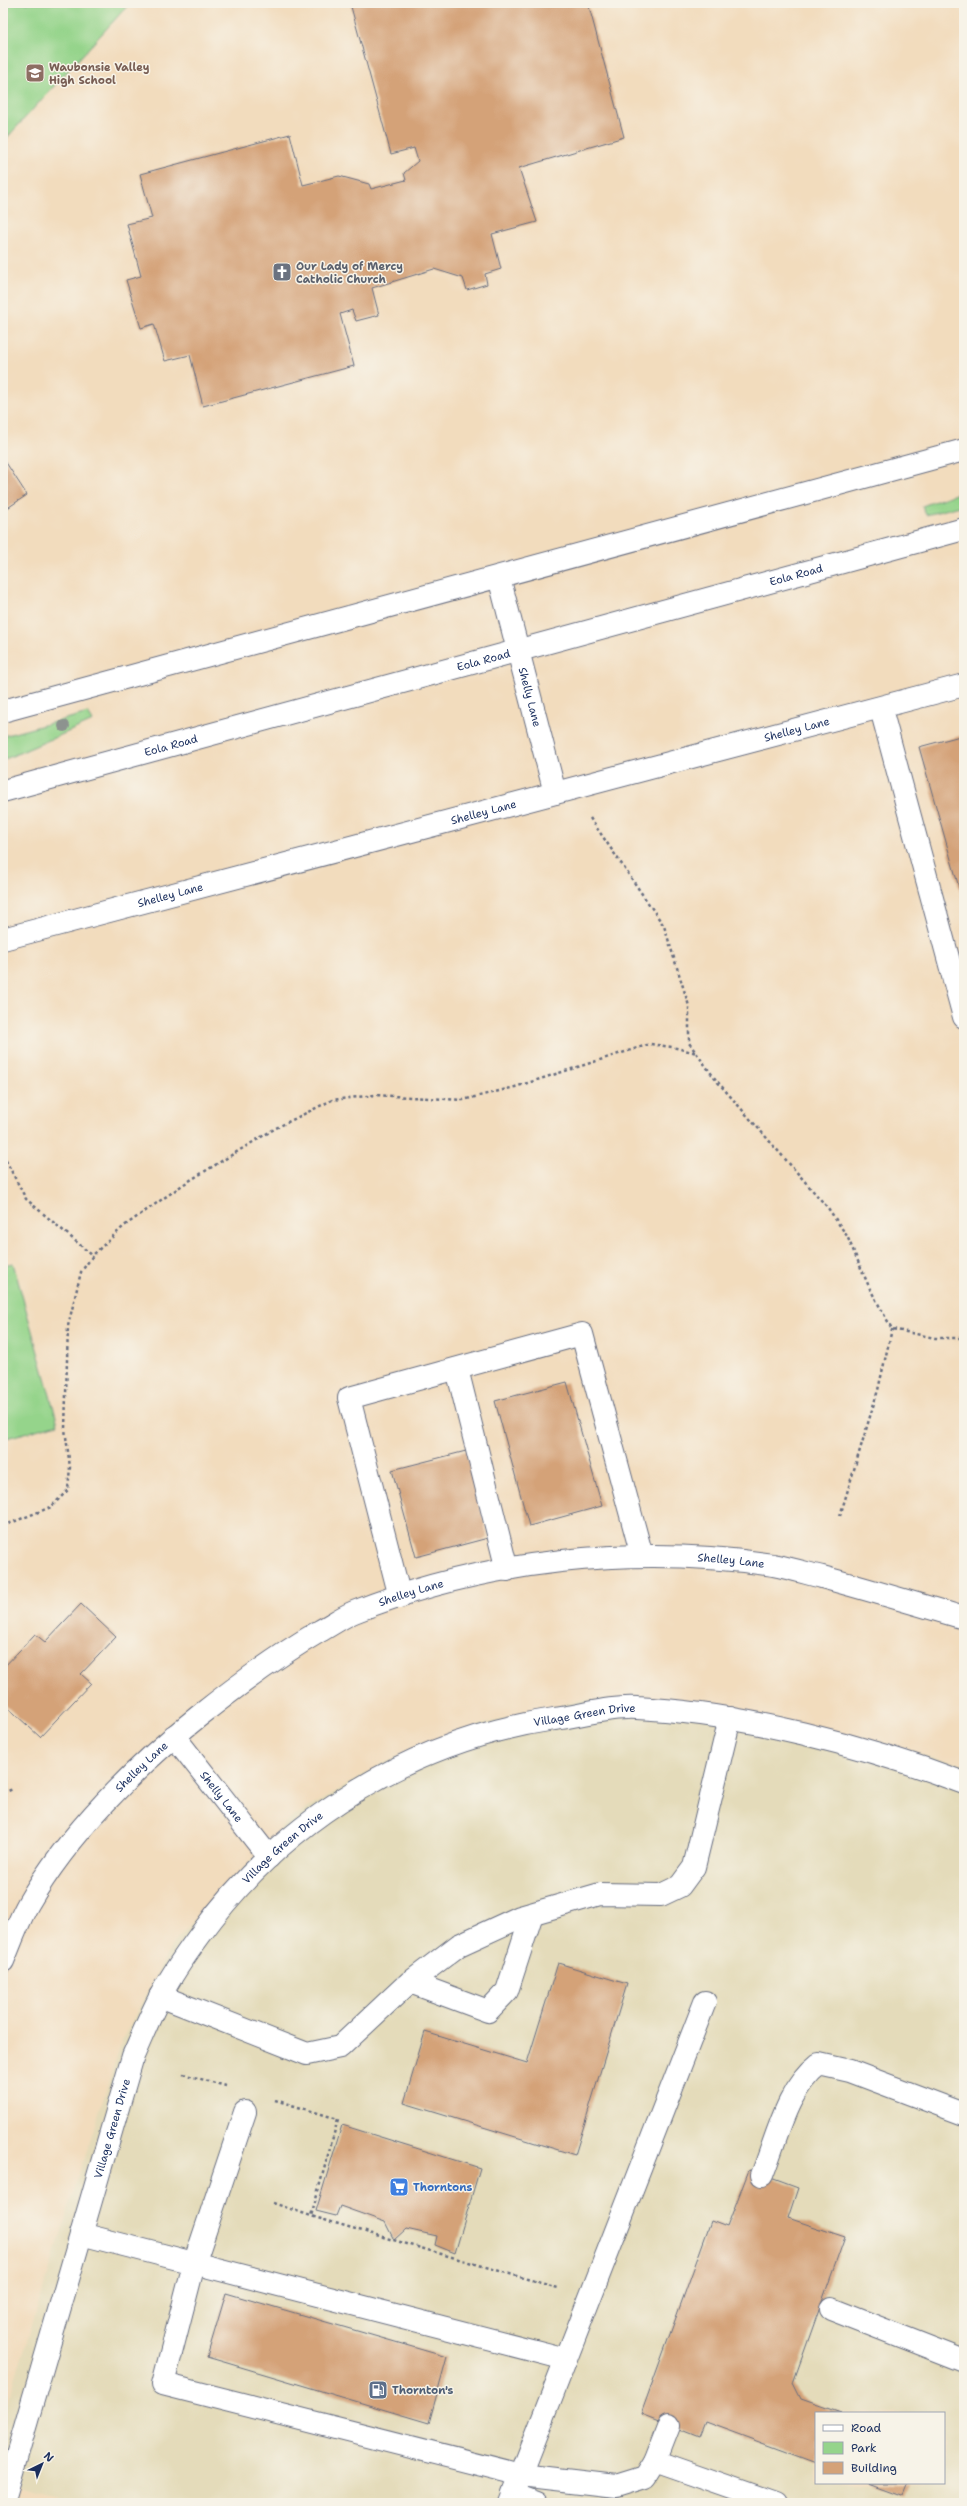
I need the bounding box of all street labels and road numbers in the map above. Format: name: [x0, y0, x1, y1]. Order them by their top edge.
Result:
street label: Eola Road: [768, 561, 825, 590]
street label: Eola Road: [455, 646, 512, 675]
street label: Shelly Lane: [515, 666, 545, 729]
street label: Shelley Lane: [762, 714, 831, 746]
street label: Eola Road: [143, 731, 199, 760]
street label: Shelley Lane: [449, 797, 518, 828]
street label: Shelley Lane: [136, 879, 205, 911]
street label: Shelley Lane: [697, 1550, 766, 1572]
street label: Shelley Lane: [376, 1576, 445, 1610]
street label: Village Green Drive: [532, 1701, 636, 1730]
street label: Shelley Lane: [112, 1738, 171, 1795]
street label: Shelly Lane: [196, 1768, 246, 1826]
street label: Village Green Drive: [239, 1808, 326, 1887]
street label: Village Green Drive: [91, 2077, 134, 2180]

